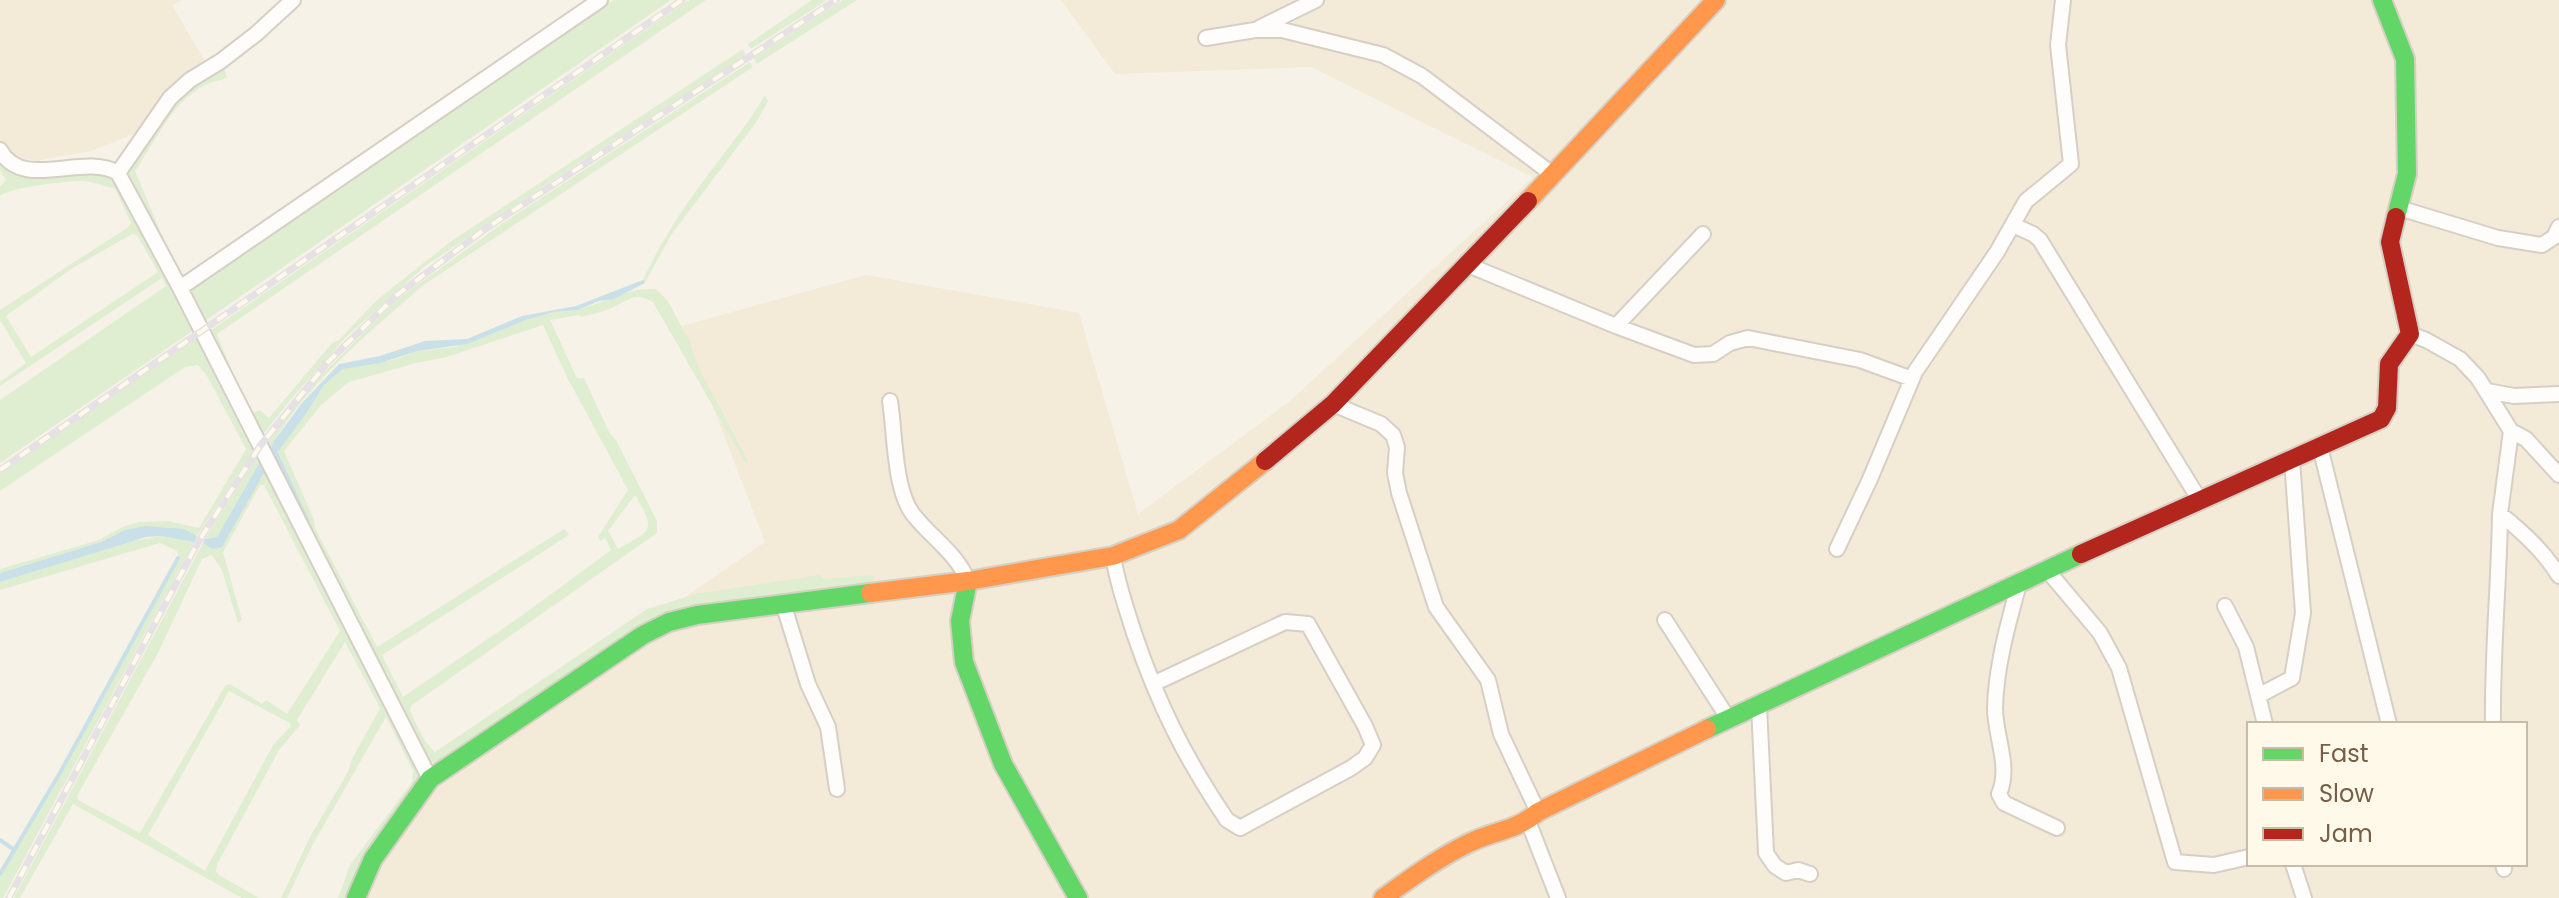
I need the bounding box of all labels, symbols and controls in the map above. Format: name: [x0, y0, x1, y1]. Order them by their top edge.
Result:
legend: [2247, 722, 2527, 866]
text: Fast: [2319, 737, 2369, 770]
text: Slow: [2319, 777, 2374, 810]
text: Jam: [2319, 817, 2373, 850]

